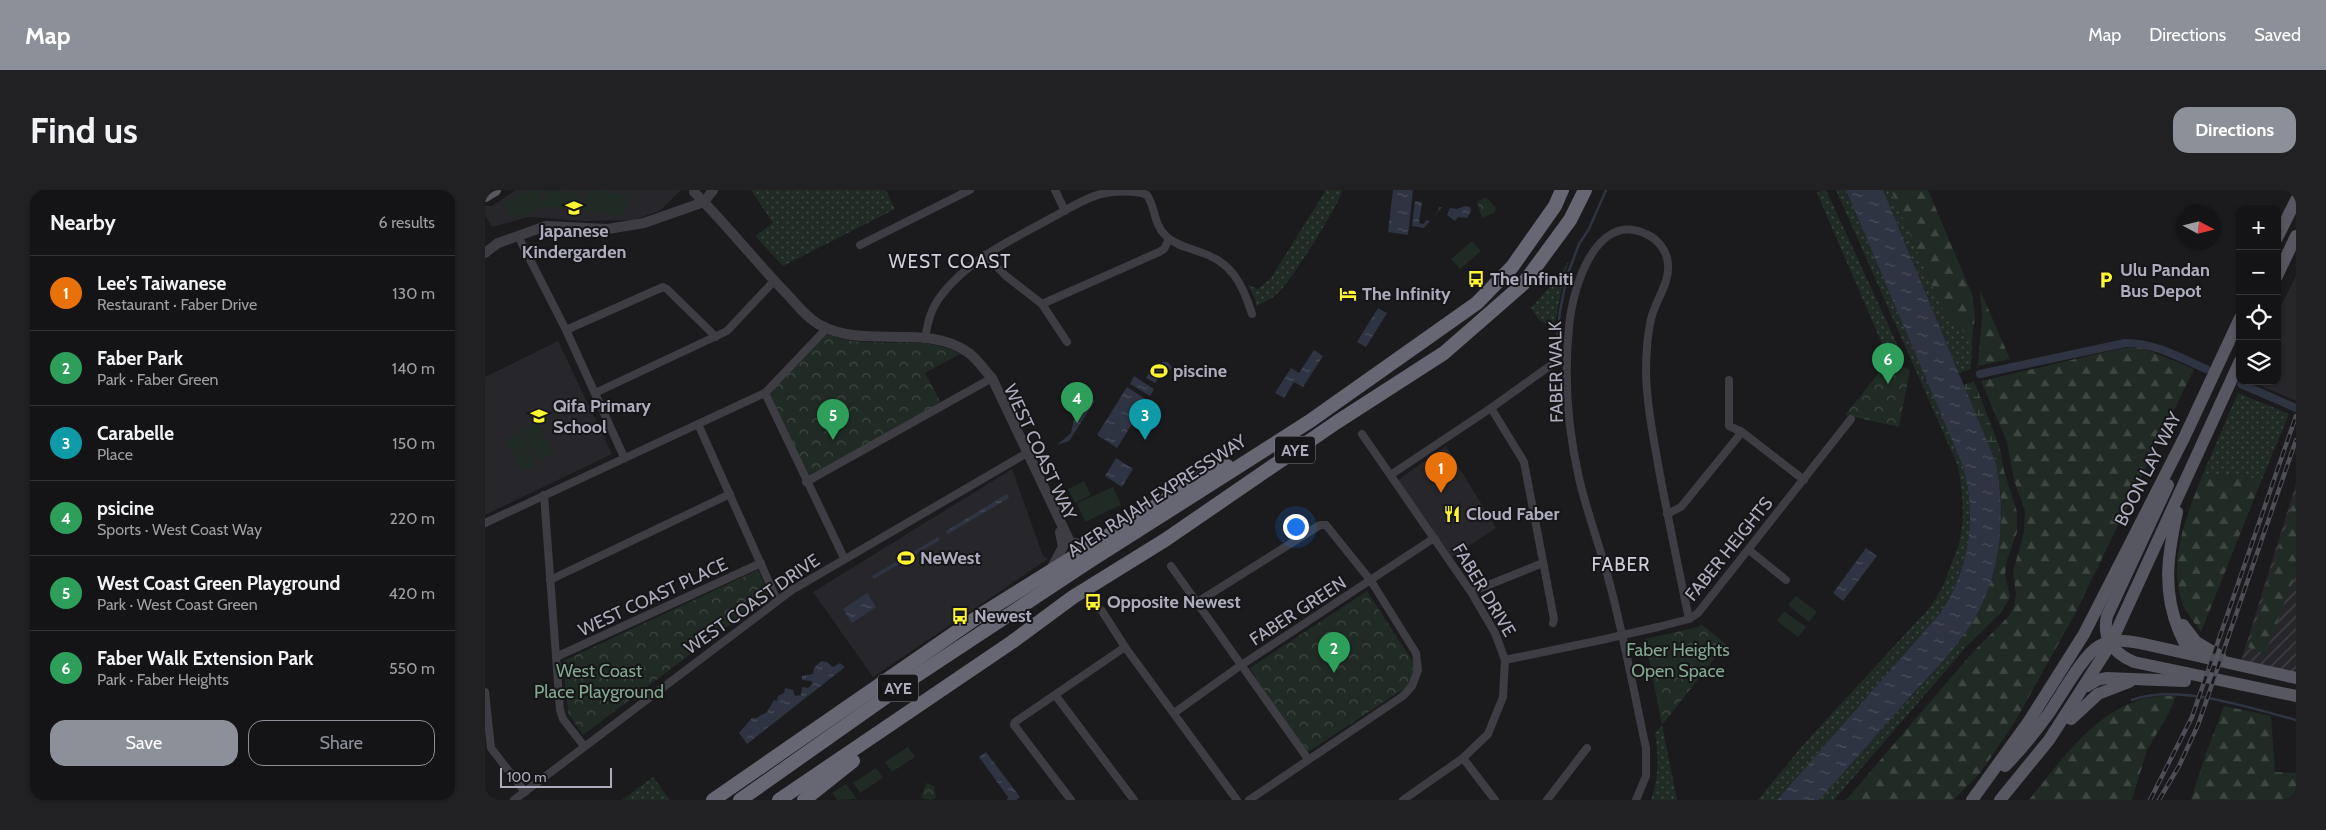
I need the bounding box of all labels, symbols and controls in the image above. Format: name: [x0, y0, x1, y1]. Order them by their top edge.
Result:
text: Map: [25, 21, 71, 50]
text: Map: [2088, 24, 2121, 46]
text: Directions: [2149, 24, 2226, 46]
text: Saved: [2254, 24, 2301, 46]
button: Directions: [2173, 107, 2296, 153]
text: Find us: [30, 109, 138, 152]
school or university icon: Japanese Kindergarden: [564, 198, 584, 218]
north arrow: [2176, 205, 2221, 250]
map controls: [2236, 205, 2281, 385]
button: +: [2236, 205, 2281, 250]
text: Nearby: [50, 210, 116, 235]
text: 6 results: [379, 213, 435, 232]
place label: Japanese Kindergarden: [522, 220, 626, 263]
district label: WEST COAST: [889, 250, 1011, 273]
button: −: [2236, 250, 2281, 295]
place label: Ulu Pandan Bus Depot: [2120, 259, 2210, 302]
place label: The Infiniti: [1490, 268, 1573, 290]
bus stop icon: The Infiniti: [1466, 269, 1486, 289]
parking icon: Ulu Pandan Bus Depot: [2096, 270, 2116, 290]
text: Lee’s Taiwanese: [97, 272, 226, 295]
place label: The Infinity: [1362, 283, 1451, 305]
text: 1: [63, 284, 69, 303]
text: 130 m: [392, 284, 435, 303]
hotel icon: The Infinity: [1338, 284, 1358, 304]
text: Restaurant · Faber Drive: [97, 295, 257, 314]
button: locate: [2236, 295, 2281, 340]
street label: FABER WALK: [1544, 320, 1568, 423]
button: layers: [2236, 340, 2281, 385]
pin: 6: [1872, 343, 1904, 384]
text: Faber Park: [97, 347, 183, 370]
text: 2: [62, 359, 70, 378]
text: 140 m: [392, 359, 435, 378]
place label: piscine: [1173, 360, 1227, 382]
sports icon: piscine: [1149, 361, 1169, 381]
text: Park · Faber Green: [97, 370, 219, 389]
street label: WEST COAST WAY: [999, 381, 1081, 524]
pin: 4: [1061, 382, 1093, 423]
place label: Qifa Primary School: [553, 395, 651, 438]
pin: 5: [817, 399, 849, 440]
pin: 3: [1129, 399, 1161, 440]
school or university icon: Qifa Primary School: [529, 406, 549, 426]
street label: BOON LAY WAY: [2110, 408, 2187, 530]
text: Carabelle: [97, 422, 174, 445]
street label: AYER RAJAH EXPRESSWAY: [1063, 430, 1251, 562]
text: 3: [62, 434, 70, 453]
text: 150 m: [392, 434, 435, 453]
road number: AYE: [1275, 436, 1315, 464]
text: Place: [97, 445, 133, 464]
pin: 1: [1425, 452, 1457, 493]
street label: FABER HEIGHTS: [1680, 493, 1778, 605]
text: psicine: [97, 497, 154, 520]
place label: Cloud Faber: [1466, 503, 1559, 525]
restaurant icon: Cloud Faber: [1442, 504, 1462, 524]
text: 4: [61, 509, 71, 528]
text: 220 m: [389, 509, 435, 528]
your location: [1283, 514, 1309, 540]
text: Sports · West Coast Way: [97, 520, 262, 539]
street label: FABER DRIVE: [1448, 539, 1520, 641]
place label: NeWest: [920, 547, 981, 569]
sports icon: NeWest: [896, 548, 916, 568]
street label: WEST COAST DRIVE: [680, 549, 824, 659]
street label: WEST COAST PLACE: [575, 553, 731, 641]
district label: FABER: [1592, 553, 1650, 576]
text: West Coast Green Playground: [97, 572, 340, 595]
street label: FABER GREEN: [1246, 572, 1350, 650]
text: 5: [62, 584, 70, 603]
text: 420 m: [389, 584, 435, 603]
place label: Opposite Newest: [1107, 591, 1241, 613]
bus stop icon: Opposite Newest: [1083, 592, 1103, 612]
text: Park · West Coast Green: [97, 595, 258, 614]
place label: Newest: [974, 605, 1032, 627]
bus stop icon: Newest: [950, 606, 970, 626]
pin: 2: [1318, 632, 1350, 673]
park label: Faber Heights Open Space: [1626, 639, 1730, 682]
text: Faber Walk Extension Park: [97, 647, 314, 670]
text: 6: [62, 659, 71, 678]
text: 550 m: [389, 659, 435, 678]
park label: West Coast Place Playground: [534, 660, 664, 703]
text: Park · Faber Heights: [97, 670, 229, 689]
road number: AYE: [878, 674, 918, 702]
button: Save: [50, 720, 238, 766]
button: Share: [248, 720, 435, 766]
scale bar: [500, 765, 613, 788]
text: 100 m: [507, 768, 547, 786]

